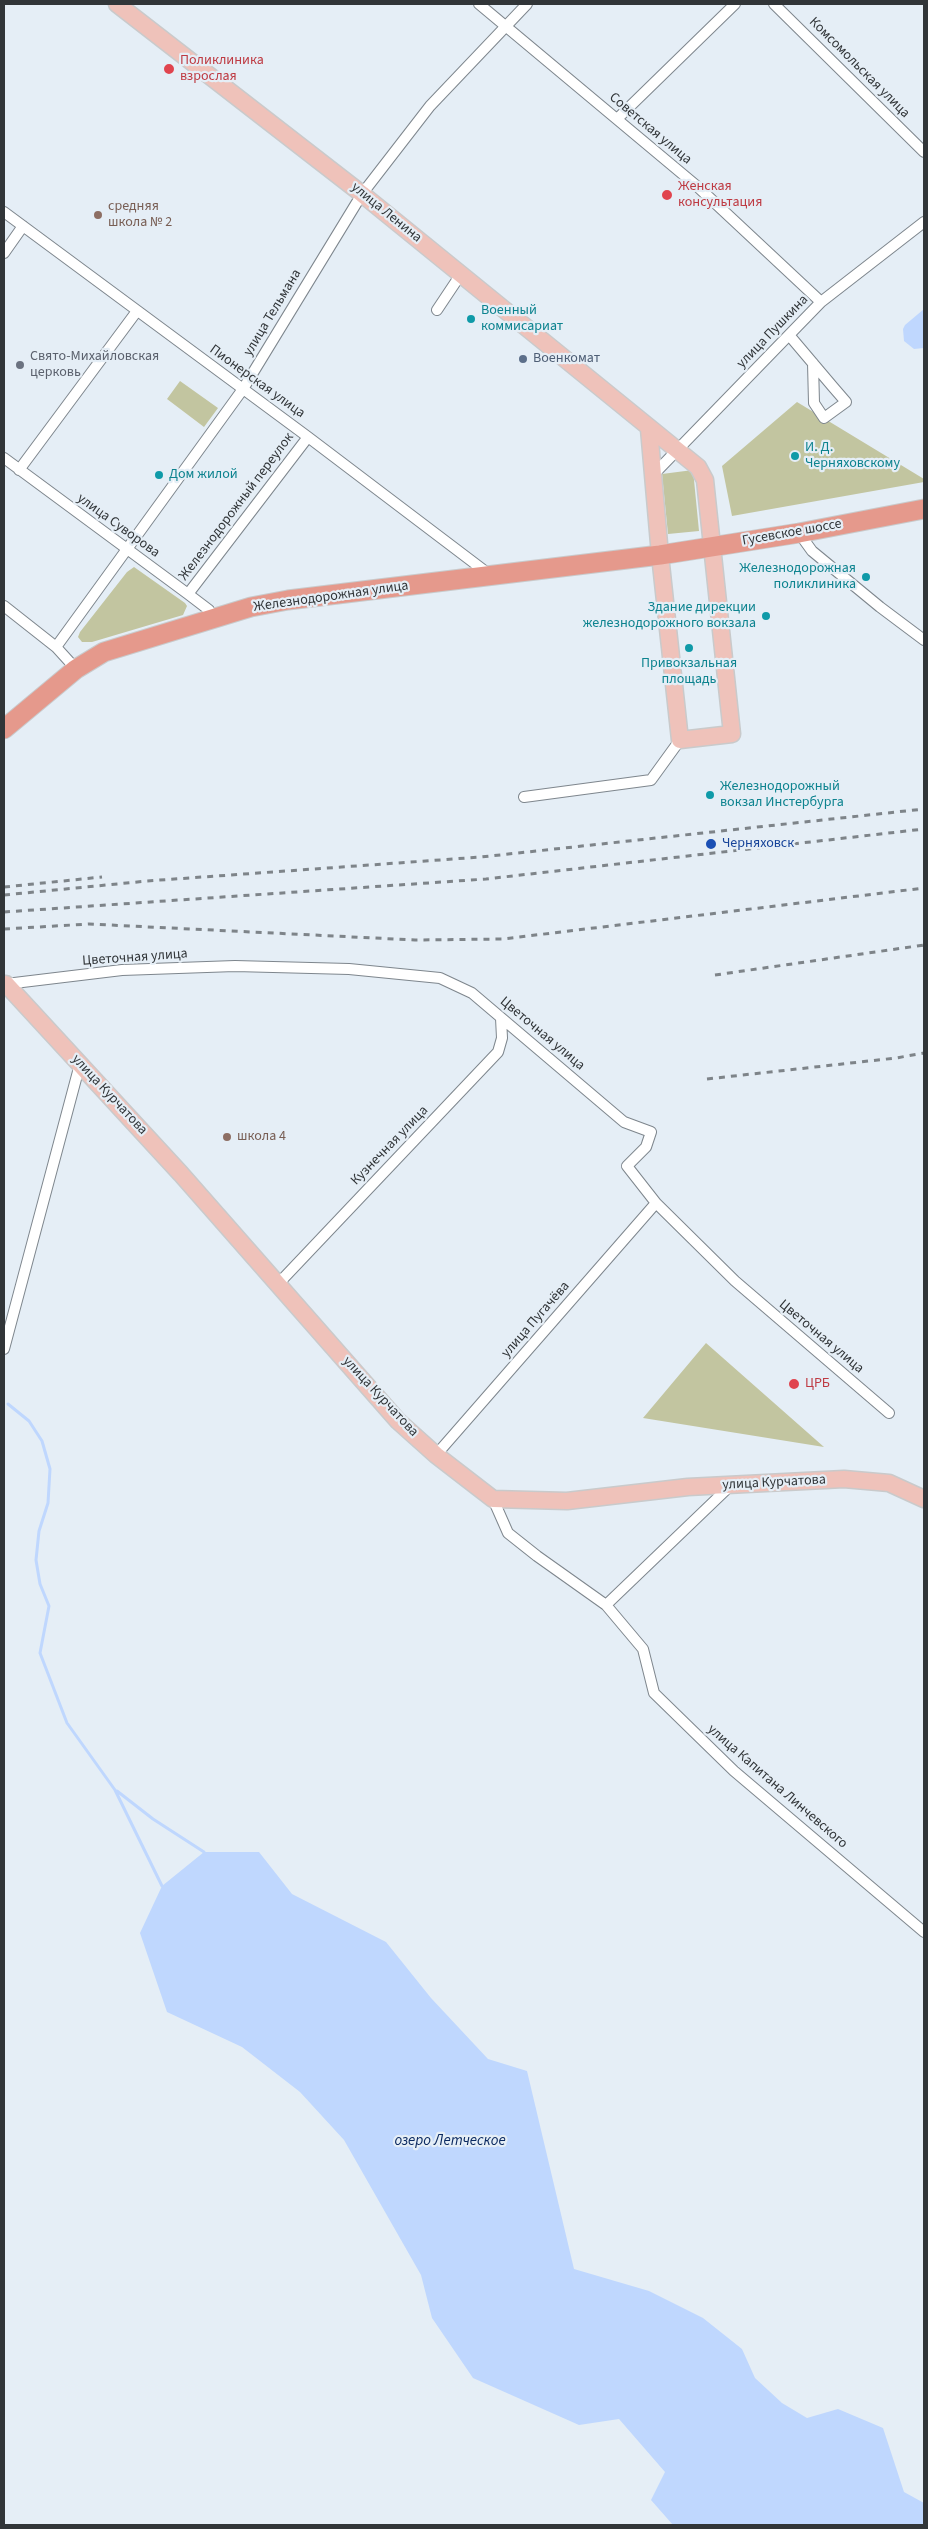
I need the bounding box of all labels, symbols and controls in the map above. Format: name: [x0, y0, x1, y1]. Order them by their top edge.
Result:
street label: Комсомольская улица: [805, 14, 913, 122]
place label: Поликлиника взрослая: [180, 53, 264, 85]
marker: Поликлиника взрослая: [162, 62, 176, 76]
street label: Советская улица: [605, 90, 695, 168]
street label: улица Ленина: [347, 179, 425, 247]
place label: Женская консультация: [678, 179, 762, 212]
marker: Женская консультация: [660, 188, 674, 202]
place label: средняя школа № 2: [108, 199, 172, 232]
marker: средняя школа № 2: [92, 209, 104, 221]
street label: улица Тельмана: [241, 267, 305, 359]
street label: улица Пушкина: [734, 292, 812, 372]
place label: Военный коммисариат: [481, 303, 563, 336]
marker: Военный коммисариат: [465, 313, 477, 325]
street label: Пионерская улица: [206, 342, 308, 422]
place label: Свято-Михайловская церковь: [30, 349, 159, 382]
place label: Военкомат: [533, 351, 600, 367]
marker: Военкомат: [517, 353, 529, 365]
marker: Свято-Михайловская церковь: [14, 359, 26, 371]
street label: Железнодорожный переулок: [176, 430, 298, 584]
place label: И. Д. Черняховскому: [805, 440, 900, 472]
marker: И. Д. Черняховскому: [789, 450, 801, 462]
place label: Дом жилой: [169, 467, 238, 483]
marker: Дом жилой: [153, 469, 165, 481]
street label: улица Суворова: [73, 490, 163, 562]
street label: Гусевское шоссе: [741, 516, 843, 550]
place label: Железнодорожная поликлиника: [739, 561, 856, 594]
marker: Железнодорожная поликлиника: [860, 571, 872, 583]
street label: Железнодорожная улица: [252, 578, 410, 616]
place label: Здание дирекции железнодорожного вокзала: [583, 600, 756, 632]
marker: Здание дирекции железнодорожного вокзала: [760, 610, 772, 622]
marker: Привокзальная площадь: [683, 642, 695, 654]
place label: Привокзальная площадь: [641, 656, 737, 689]
place label: Железнодорожный вокзал Инстербурга: [720, 779, 844, 812]
marker: Железнодорожный вокзал Инстербурга: [704, 789, 716, 801]
place label: Черняховск: [722, 836, 794, 852]
marker: Черняховск: [704, 837, 718, 851]
street label: Цветочная улица: [82, 946, 188, 970]
street label: Цветочная улица: [496, 994, 588, 1074]
street label: улица Курчатова: [67, 1051, 151, 1139]
street label: Кузнечная улица: [348, 1103, 432, 1189]
place label: школа 4: [237, 1129, 286, 1145]
marker: школа 4: [221, 1131, 233, 1143]
street label: улица Пугачёва: [498, 1278, 574, 1362]
street label: Цветочная улица: [775, 1297, 867, 1377]
street label: улица Курчатова: [338, 1353, 422, 1441]
place label: ЦРБ: [805, 1376, 830, 1392]
marker: ЦРБ: [787, 1377, 801, 1391]
street label: улица Курчатова: [722, 1472, 826, 1494]
street label: улица Капитана Линчевского: [703, 1721, 851, 1853]
water label: озеро Летческое: [394, 2133, 506, 2151]

